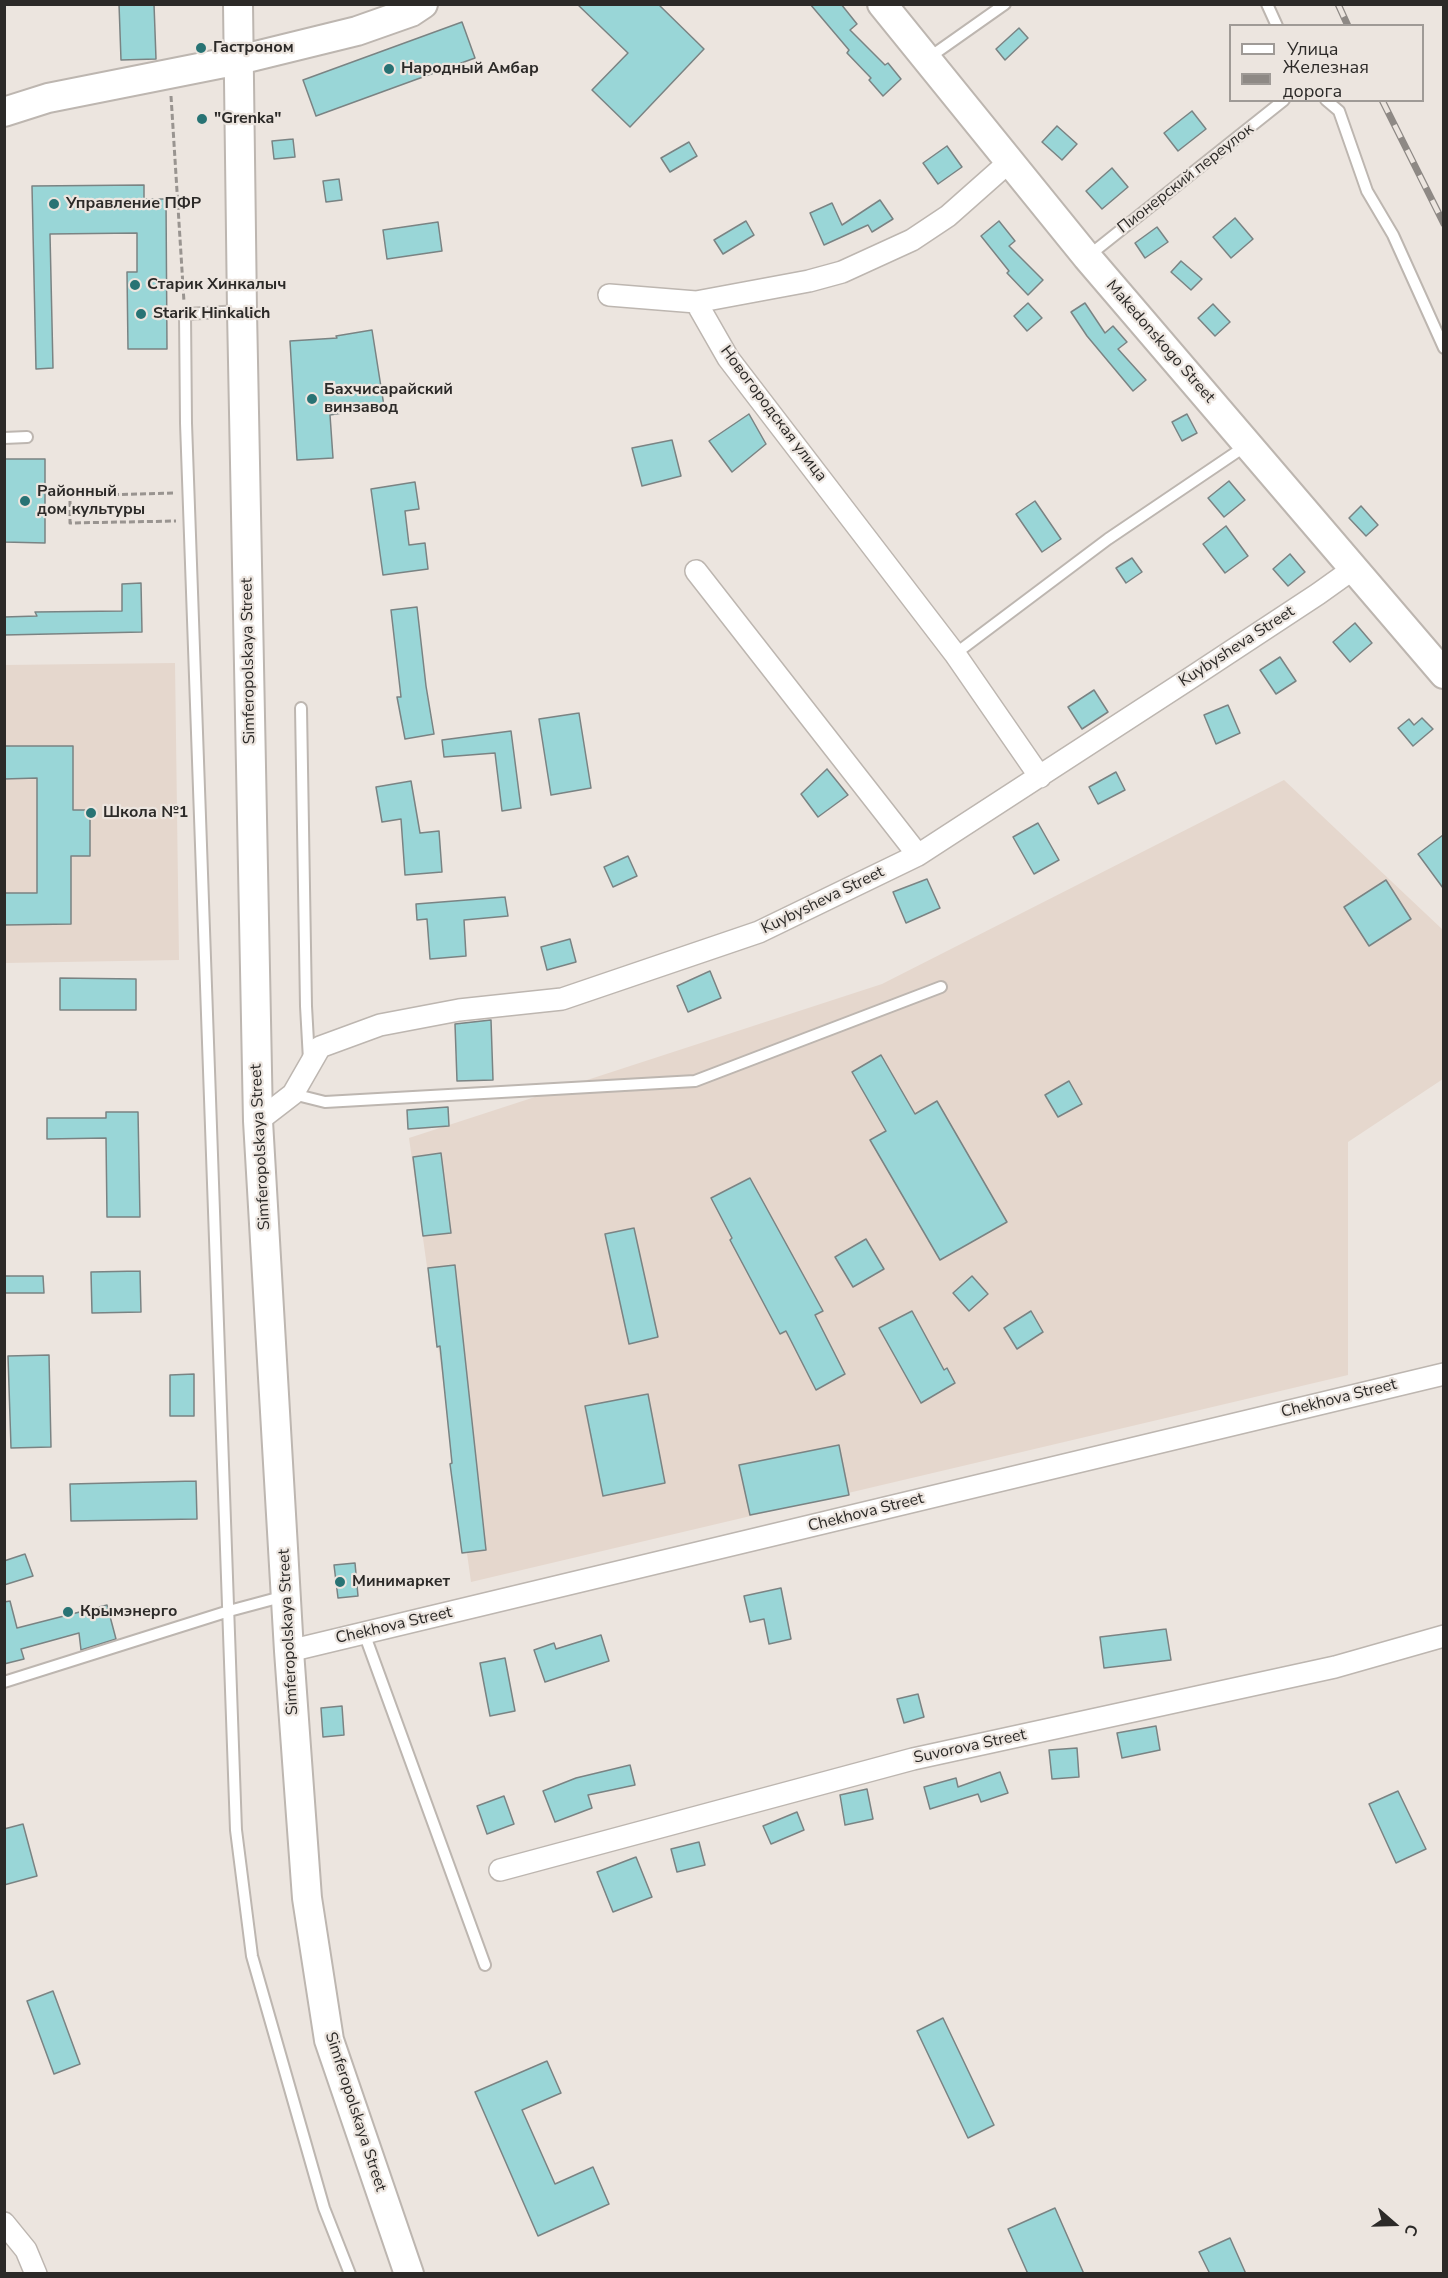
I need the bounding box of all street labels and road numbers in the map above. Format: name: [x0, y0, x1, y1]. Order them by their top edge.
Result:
street label: Пионерский переулок: [1114, 120, 1258, 238]
street label: Makedonskogo Street: [1102, 277, 1218, 407]
street label: Новогородская улица: [716, 342, 830, 486]
street label: Simferopolskaya Street: [238, 578, 260, 744]
street label: Kuybysheva Street: [1176, 603, 1298, 691]
street label: Kuybysheva Street: [759, 863, 887, 939]
street label: Simferopolskaya Street: [247, 1063, 275, 1231]
street label: Chekhova Street: [1279, 1375, 1399, 1423]
street label: Chekhova Street: [806, 1489, 926, 1537]
street label: Simferopolskaya Street: [275, 1548, 303, 1716]
street label: Chekhova Street: [334, 1603, 454, 1649]
street label: Suvorova Street: [912, 1726, 1028, 1768]
street label: Simferopolskaya Street: [320, 2030, 390, 2194]

